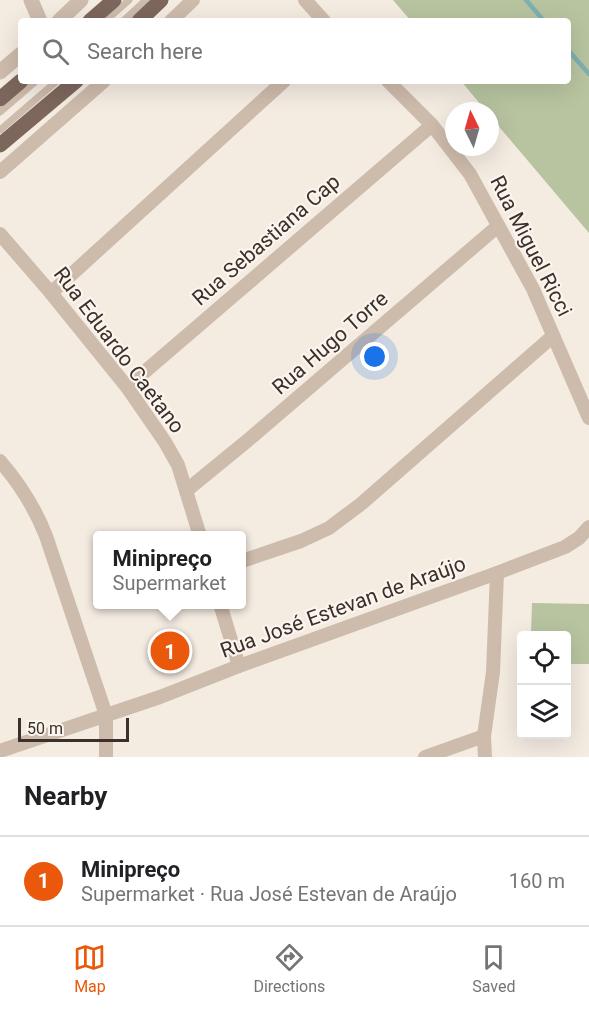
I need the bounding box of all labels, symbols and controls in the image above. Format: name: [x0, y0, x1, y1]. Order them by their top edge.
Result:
search box: [18, 18, 571, 84]
icon: search: [39, 35, 72, 68]
text: Search here: [87, 39, 203, 64]
north arrow: [445, 102, 499, 156]
street label: Rua Sebastiana Cap: [187, 169, 345, 311]
street label: Rua Miguel Ricci: [485, 172, 577, 320]
street label: Rua Eduardo Caetano: [49, 262, 189, 438]
street label: Rua Hugo Torre: [267, 286, 393, 400]
your location: [360, 342, 389, 371]
popup: [93, 531, 246, 609]
text: Minipreço: [113, 546, 212, 571]
street label: Rua José Estevan de Araújo: [217, 551, 469, 663]
text: Supermarket: [113, 571, 226, 595]
pin: 1: [150, 628, 190, 674]
map controls: [517, 631, 571, 739]
button: locate: [517, 631, 571, 685]
button: layers: [517, 685, 571, 739]
scale bar: [18, 715, 129, 742]
text: 50 m: [27, 719, 63, 738]
text: Nearby: [24, 781, 107, 811]
text: Minipreço: [81, 857, 180, 882]
text: 1: [38, 869, 49, 893]
text: 160 m: [509, 869, 565, 893]
text: Supermarket · Rua José Estevan de Araújo: [81, 882, 457, 906]
tab: Map: [73, 941, 106, 996]
tab: Directions: [253, 941, 325, 996]
tab: Saved: [472, 941, 516, 996]

